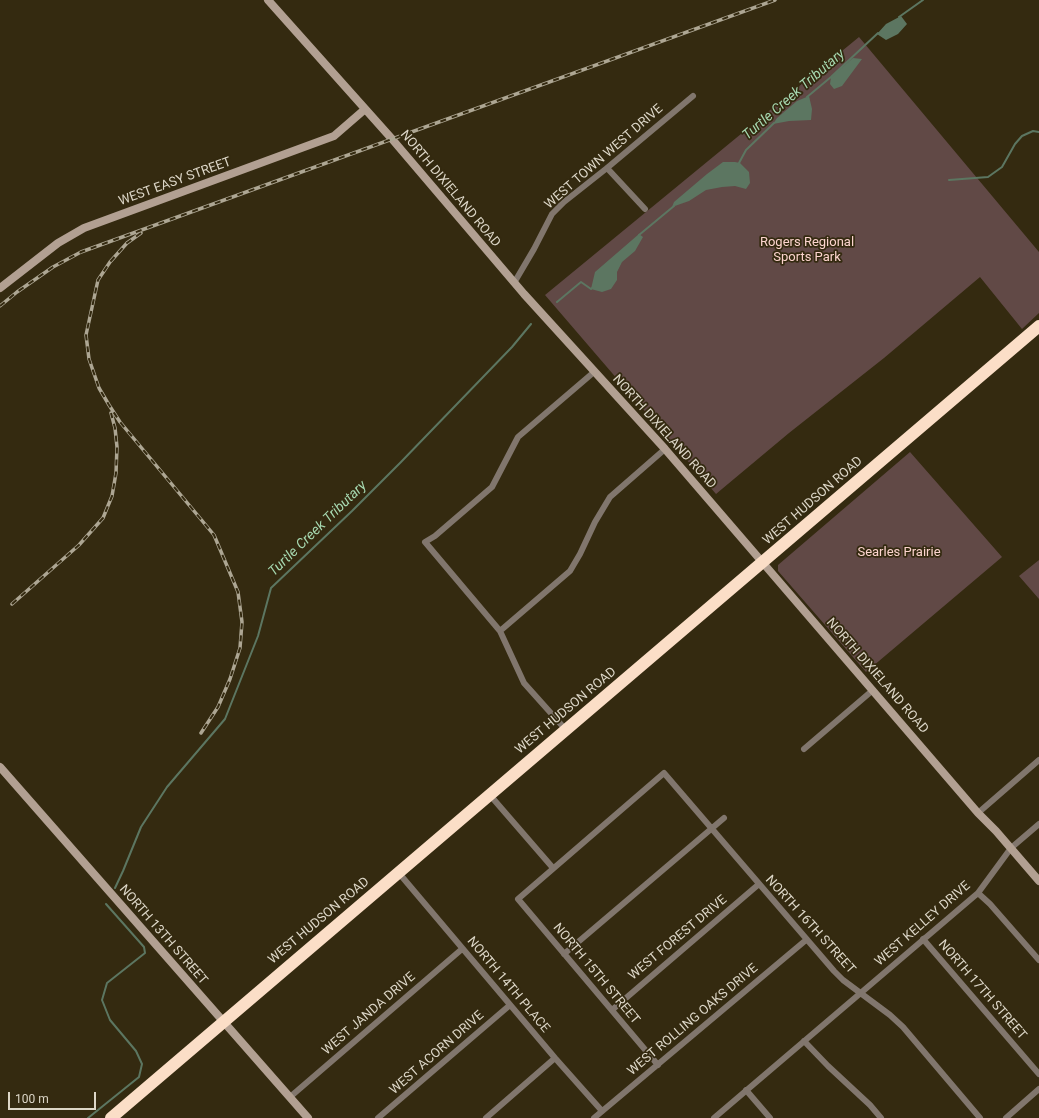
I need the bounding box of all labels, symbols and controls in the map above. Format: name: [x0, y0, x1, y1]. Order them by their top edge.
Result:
water label: Turtle Creek Tributary: [739, 46, 849, 144]
street label: WEST TOWN WEST DRIVE: [542, 101, 666, 213]
street label: NORTH DIXIELAND ROAD: [397, 127, 503, 251]
street label: WEST EASY STREET: [117, 154, 233, 210]
park label: Rogers Regional Sports Park: [760, 235, 854, 266]
street label: NORTH DIXIELAND ROAD: [609, 372, 719, 492]
street label: WEST HUDSON ROAD: [760, 454, 866, 548]
water label: Turtle Creek Tributary: [265, 478, 371, 580]
park label: Searles Prairie: [857, 545, 941, 561]
street label: NORTH DIXIELAND ROAD: [823, 615, 931, 737]
street label: WEST HUDSON ROAD: [512, 664, 620, 758]
street label: NORTH 16TH STREET: [762, 873, 858, 977]
street label: WEST HUDSON ROAD: [265, 874, 373, 968]
street label: WEST KELLEY DRIVE: [872, 878, 974, 970]
street label: NORTH 13TH STREET: [115, 882, 211, 988]
street label: WEST FOREST DRIVE: [626, 892, 730, 984]
street label: NORTH 15TH STREET: [549, 920, 643, 1028]
street label: NORTH 14TH PLACE: [463, 934, 553, 1036]
street label: NORTH 17TH STREET: [934, 937, 1030, 1043]
street label: WEST ROLLING OAKS DRIVE: [625, 961, 761, 1079]
street label: WEST JANDA DRIVE: [319, 969, 419, 1059]
street label: WEST ACORN DRIVE: [387, 1008, 487, 1098]
scale bar: [10, 1084, 98, 1110]
text: 100 m: [15, 1092, 49, 1106]

